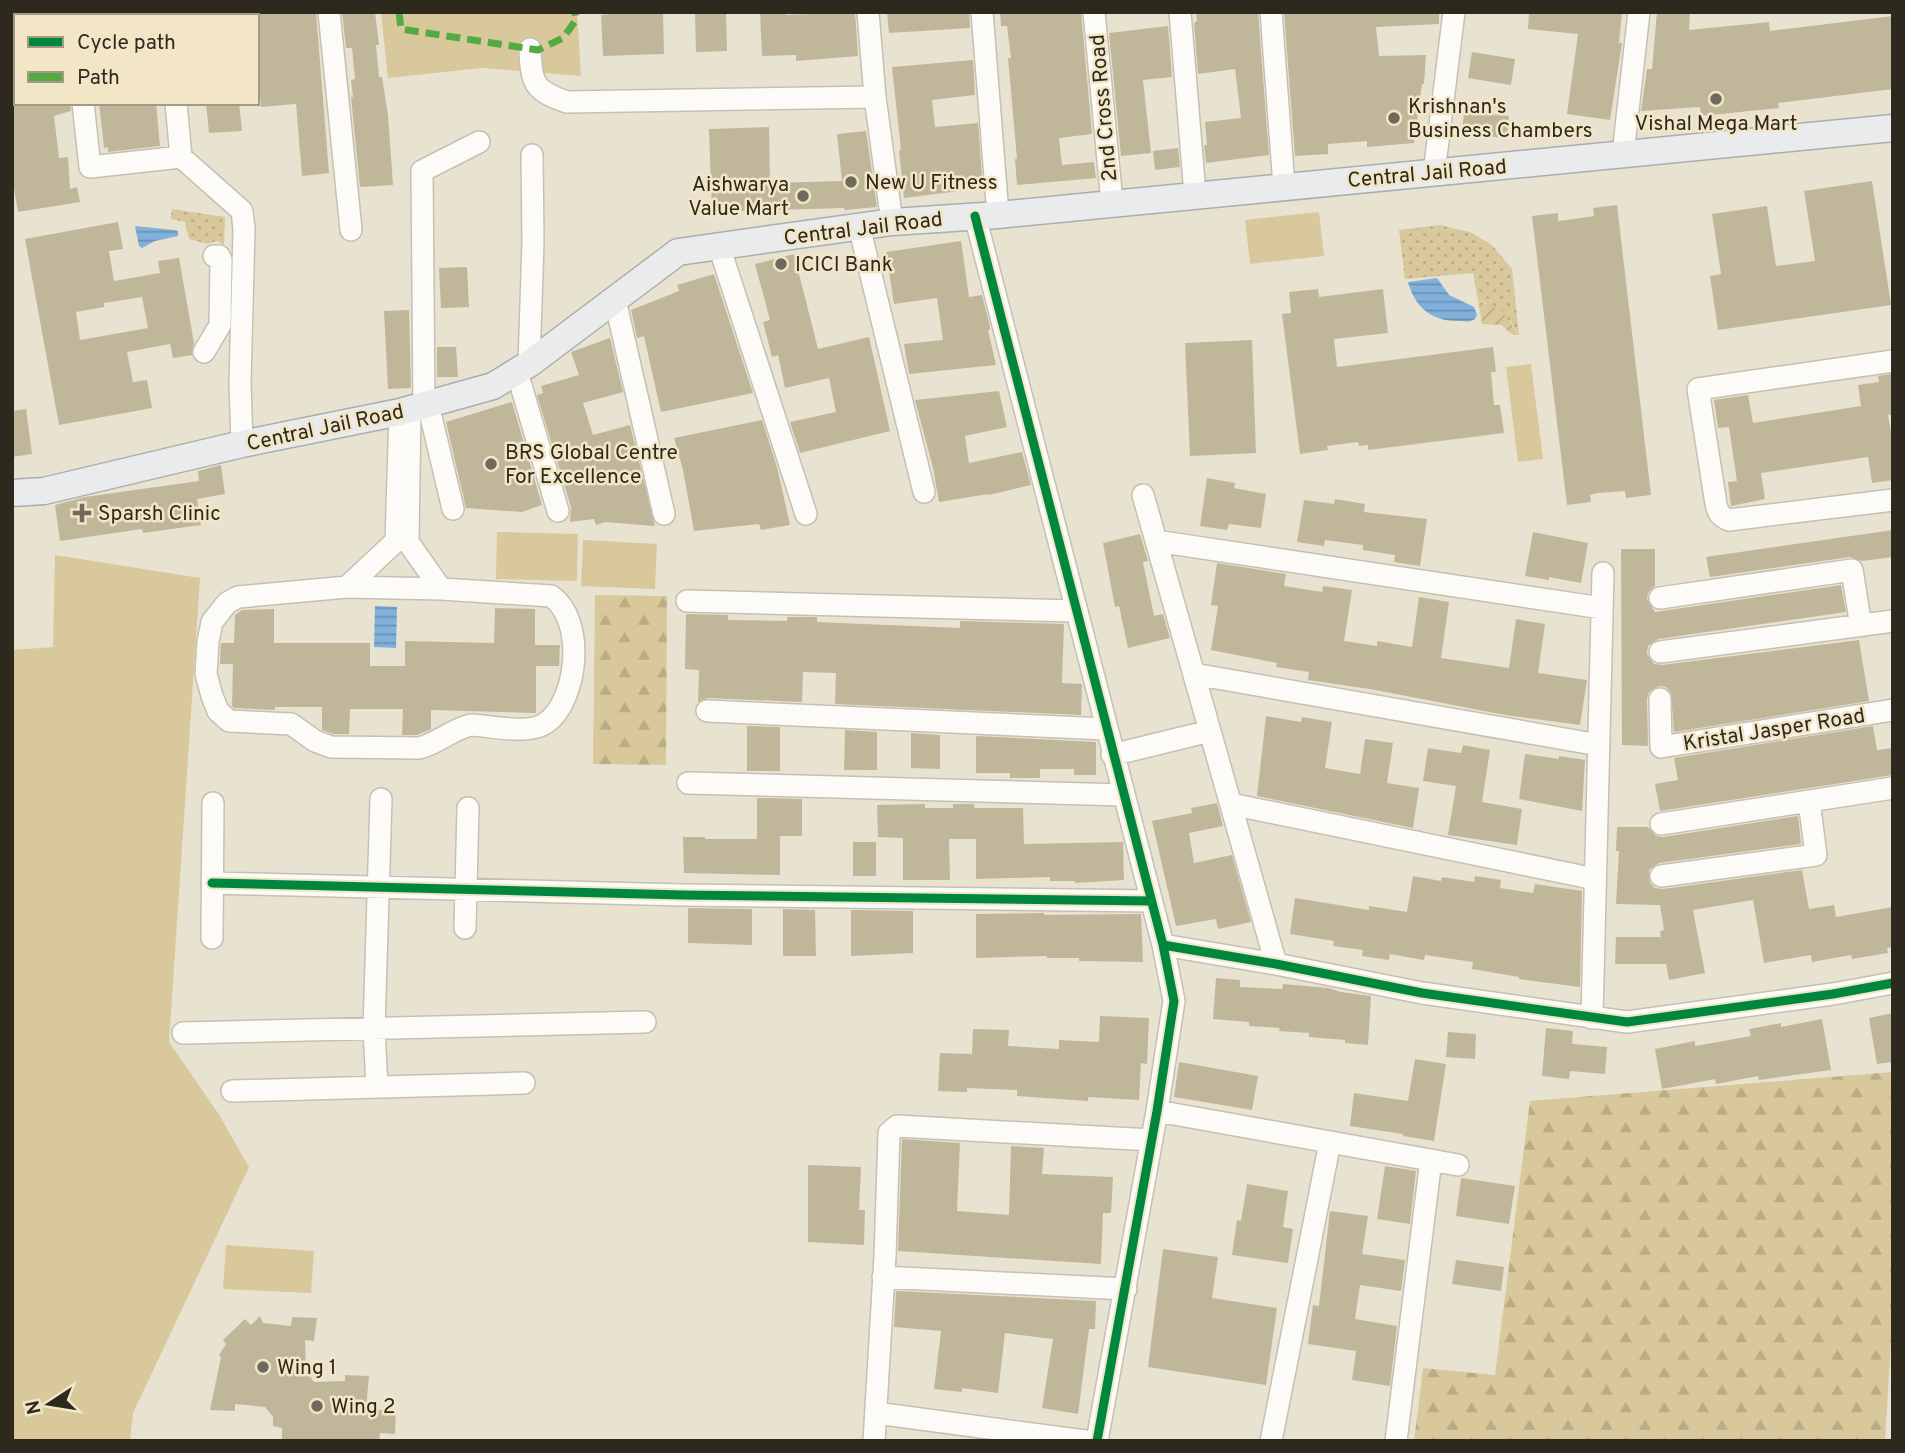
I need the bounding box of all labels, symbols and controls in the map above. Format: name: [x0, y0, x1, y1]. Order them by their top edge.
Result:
legend: [14, 14, 259, 105]
text: Cycle path: [77, 30, 176, 57]
street label: 2nd Cross Road: [1085, 33, 1124, 183]
text: Path: [77, 65, 120, 92]
marker: Vishal Mega Mart: [1708, 91, 1724, 107]
place label: Krishnan's Business Chambers: [1408, 94, 1593, 145]
marker: Krishnan's Business Chambers: [1386, 110, 1402, 126]
place label: Vishal Mega Mart: [1635, 111, 1797, 138]
street label: Central Jail Road: [1346, 154, 1508, 195]
place label: New U Fitness: [865, 170, 998, 197]
place label: Aishwarya Value Mart: [688, 172, 789, 223]
marker: New U Fitness: [843, 174, 859, 190]
marker: Aishwarya Value Mart: [795, 188, 811, 204]
street label: Central Jail Road: [782, 206, 944, 253]
place label: ICICI Bank: [795, 252, 893, 279]
marker: ICICI Bank: [773, 256, 789, 272]
street label: Central Jail Road: [244, 399, 406, 458]
place label: BRS Global Centre For Excellence: [505, 440, 678, 491]
marker: BRS Global Centre For Excellence: [483, 456, 499, 472]
place label: Sparsh Clinic: [98, 501, 221, 528]
marker: Sparsh Clinic: [72, 503, 92, 523]
street label: Kristal Jasper Road: [1681, 703, 1867, 758]
place label: Wing 1: [277, 1355, 337, 1382]
marker: Wing 1: [255, 1359, 271, 1375]
north arrow: [14, 1369, 84, 1439]
place label: Wing 2: [331, 1394, 396, 1421]
text: N: [21, 1398, 47, 1416]
marker: Wing 2: [309, 1398, 325, 1414]

